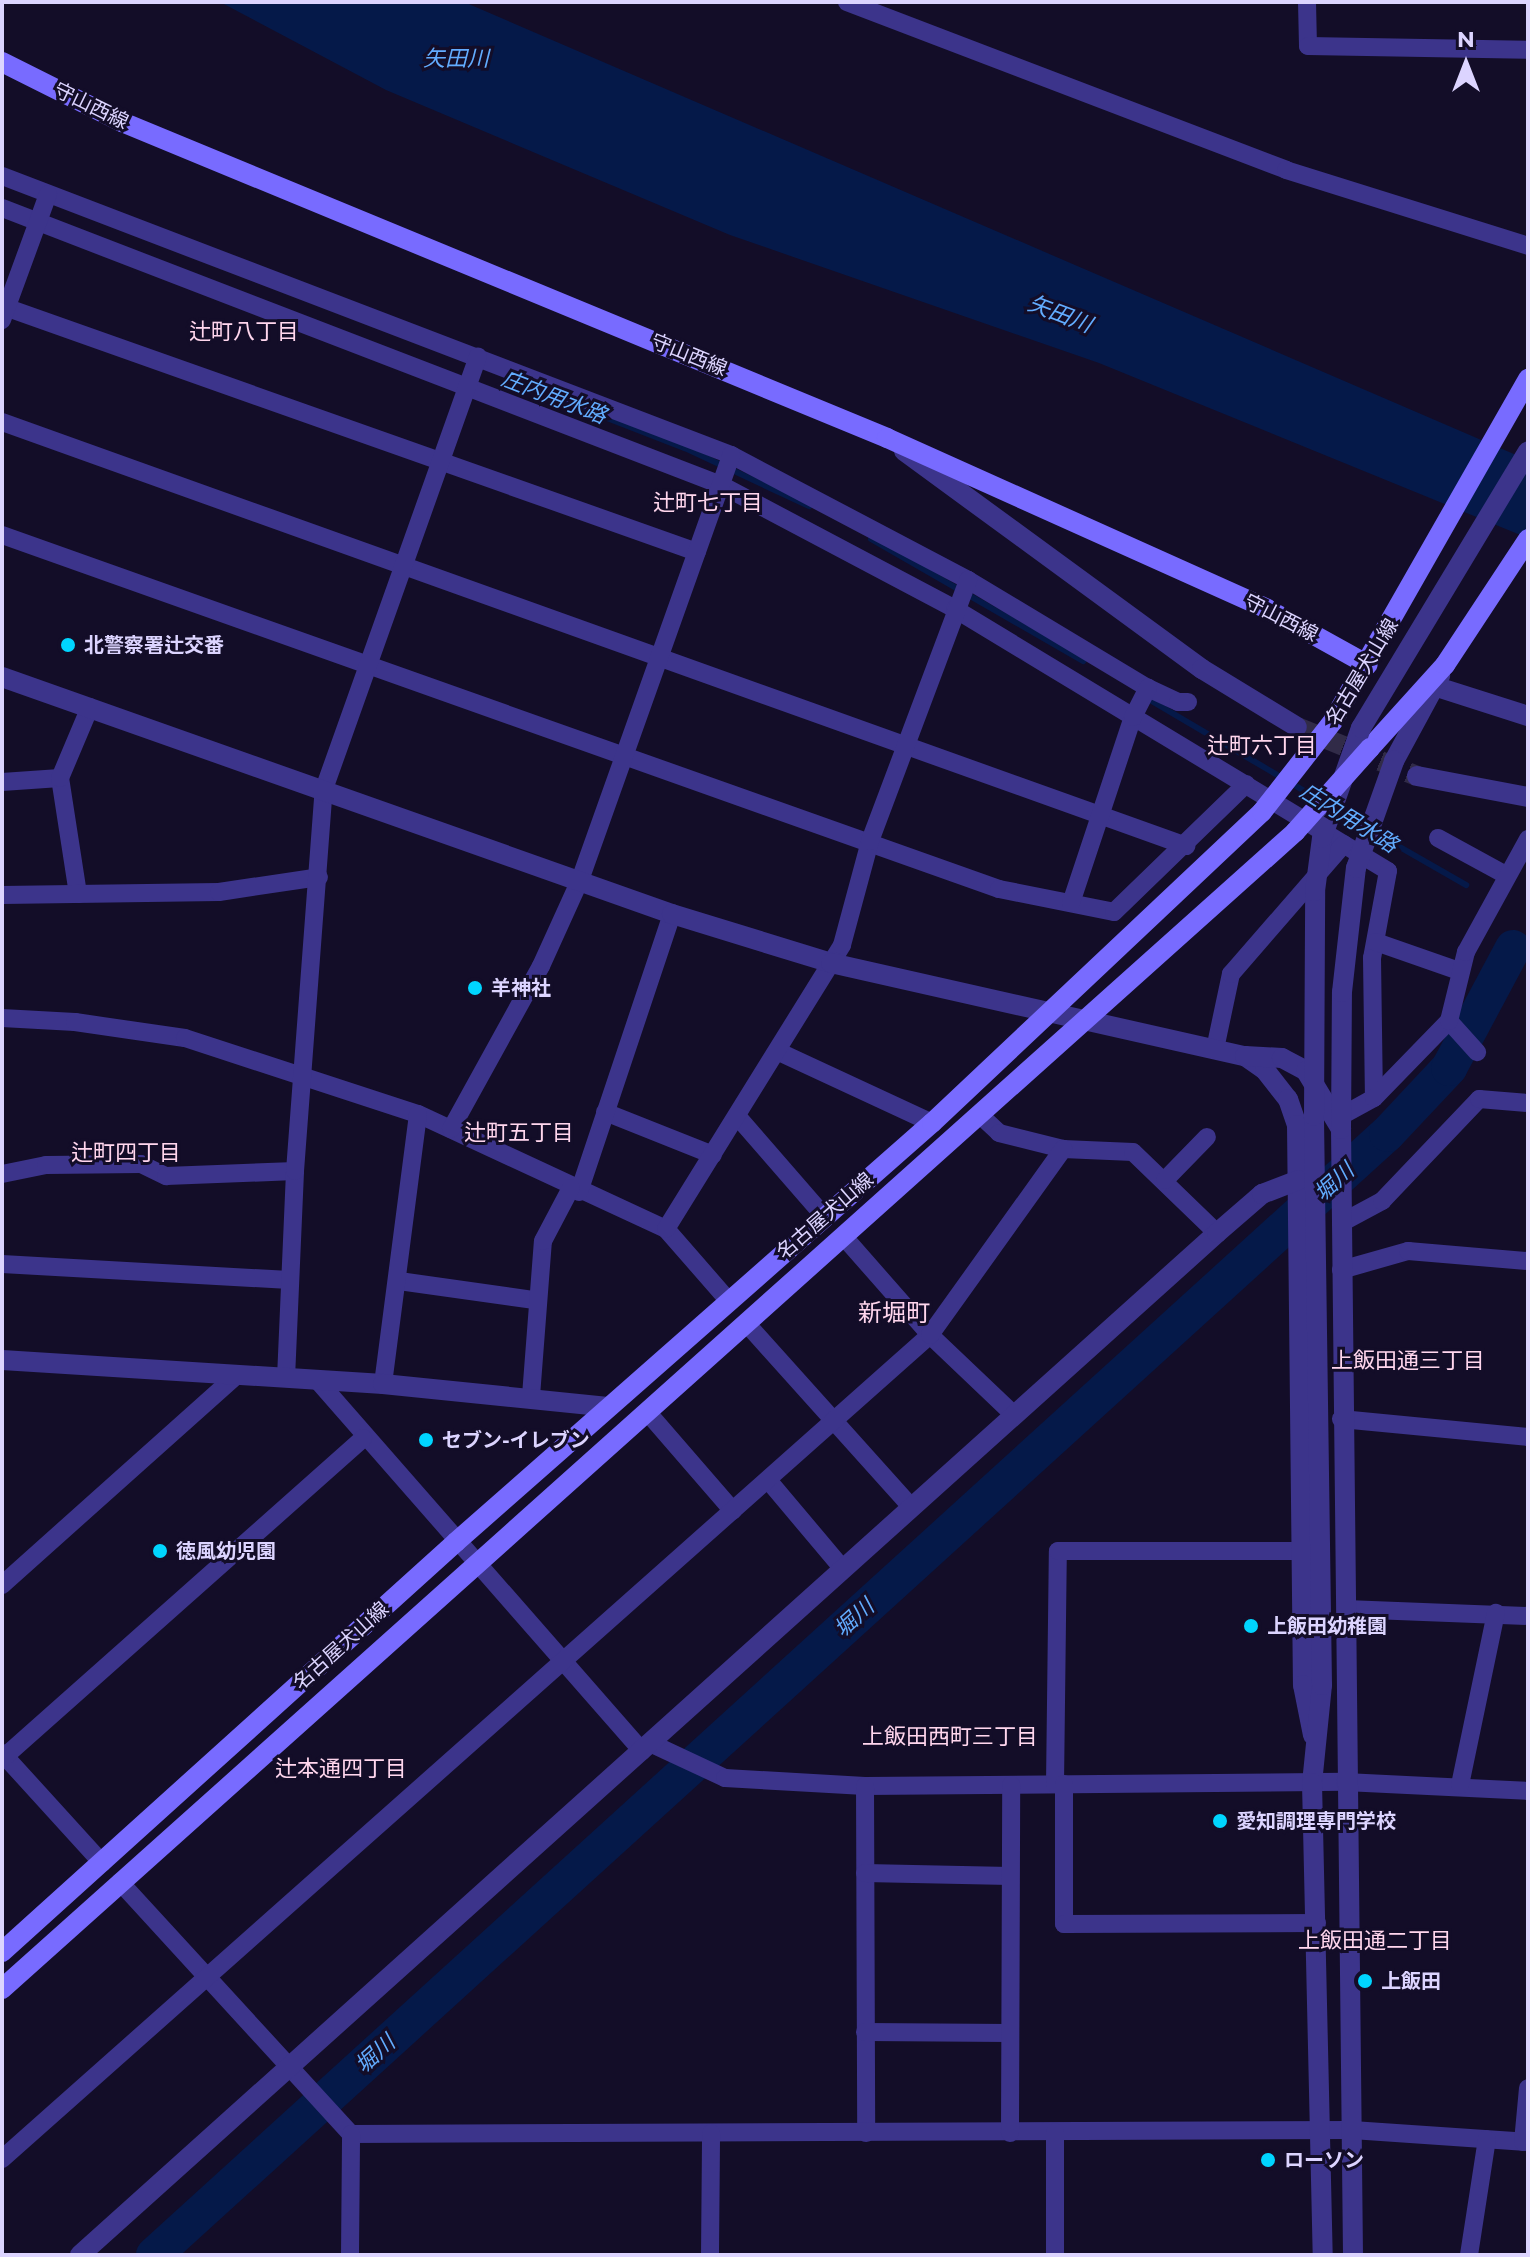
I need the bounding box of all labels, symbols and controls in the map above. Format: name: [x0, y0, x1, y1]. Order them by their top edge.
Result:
north arrow: [1426, 24, 1506, 104]
text: N: [1457, 26, 1475, 53]
water label: 矢田川: [423, 46, 489, 72]
street label: 守山西線: [50, 78, 132, 134]
water label: 矢田川: [1024, 290, 1096, 338]
district label: 辻町八丁目: [189, 319, 299, 345]
street label: 守山西線: [647, 329, 731, 381]
water label: 庄内用水路: [498, 365, 610, 429]
district label: 辻町七丁目: [653, 490, 763, 516]
street label: 守山西線: [1240, 589, 1322, 647]
street label: 名古屋犬山線: [1321, 614, 1403, 730]
place label: 北警察署辻交番: [84, 633, 224, 657]
marker: 北警察署辻交番: [59, 636, 77, 654]
district label: 辻町六丁目: [1207, 733, 1317, 759]
water label: 庄内用水路: [1295, 778, 1403, 858]
place label: 羊神社: [491, 976, 551, 1000]
marker: 羊神社: [466, 979, 484, 997]
district label: 辻町五丁目: [464, 1120, 574, 1146]
district label: 辻町四丁目: [71, 1140, 181, 1166]
water label: 堀川: [1309, 1157, 1359, 1207]
street label: 名古屋犬山線: [772, 1168, 878, 1264]
district label: 新堀町: [858, 1299, 930, 1327]
district label: 上飯田通三丁目: [1331, 1348, 1485, 1374]
place label: セブン-イレブン: [442, 1428, 590, 1452]
marker: セブン-イレブン: [417, 1431, 435, 1449]
place label: 徳風幼児園: [176, 1539, 276, 1563]
marker: 徳風幼児園: [151, 1542, 169, 1560]
water label: 堀川: [829, 1593, 879, 1643]
street label: 名古屋犬山線: [288, 1597, 394, 1695]
place label: 上飯田幼稚園: [1267, 1614, 1387, 1638]
marker: 上飯田幼稚園: [1242, 1617, 1260, 1635]
district label: 上飯田西町三丁目: [862, 1724, 1038, 1750]
district label: 辻本通四丁目: [275, 1756, 407, 1782]
place label: 愛知調理専門学校: [1236, 1809, 1396, 1833]
marker: 愛知調理専門学校: [1211, 1812, 1229, 1830]
district label: 上飯田通二丁目: [1298, 1928, 1452, 1954]
place label: 上飯田: [1381, 1969, 1441, 1993]
marker: 上飯田: [1356, 1972, 1374, 1990]
water label: 堀川: [350, 2029, 400, 2079]
place label: ローソン: [1284, 2148, 1364, 2172]
marker: ローソン: [1259, 2151, 1277, 2169]

